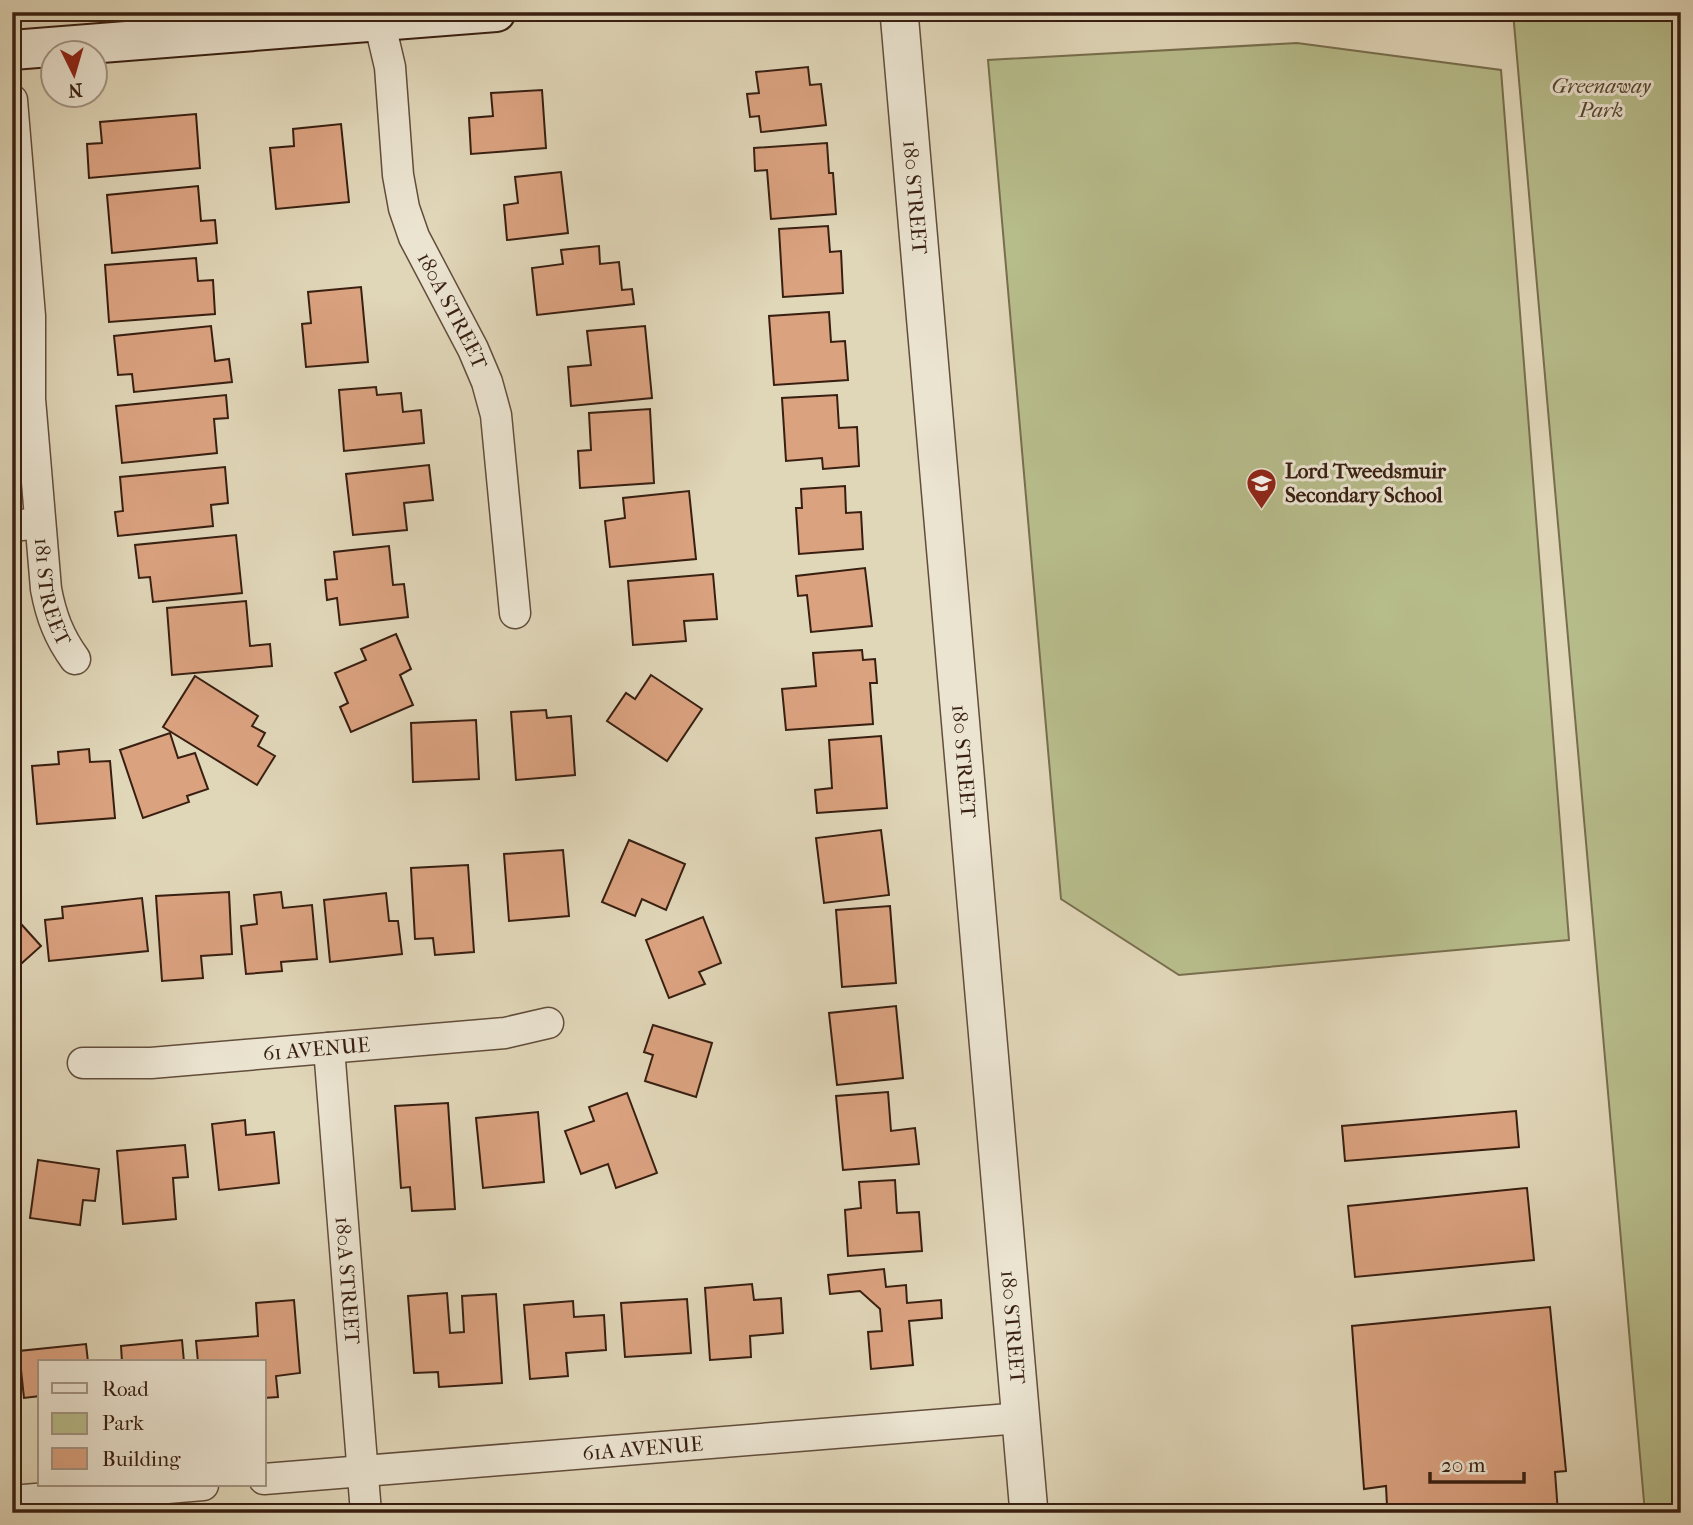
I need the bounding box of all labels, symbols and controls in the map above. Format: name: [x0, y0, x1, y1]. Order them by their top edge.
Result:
north arrow: [38, 38, 108, 108]
park label: Greenaway Park: [1551, 74, 1652, 122]
text: N: [67, 78, 84, 102]
street label: 180 STREET: [898, 139, 932, 256]
street label: 180A STREET: [412, 248, 492, 373]
place label: Lord Tweedsmuir Secondary School: [1285, 459, 1447, 507]
school or university icon: Lord Tweedsmuir Secondary School: [1245, 466, 1279, 510]
street label: 181 STREET: [30, 537, 76, 650]
street label: 180 STREET: [947, 703, 981, 820]
street label: 61 AVENUE: [262, 1032, 371, 1065]
street label: 180A STREET: [330, 1216, 365, 1346]
street label: 180 STREET: [996, 1269, 1030, 1386]
legend: [38, 1360, 266, 1486]
text: Road: [102, 1377, 149, 1401]
text: Park: [102, 1411, 144, 1435]
street label: 61A AVENUE: [582, 1432, 704, 1465]
scale bar: [1430, 1441, 1525, 1485]
text: Building: [102, 1447, 181, 1471]
text: 20 m: [1441, 1453, 1486, 1477]

